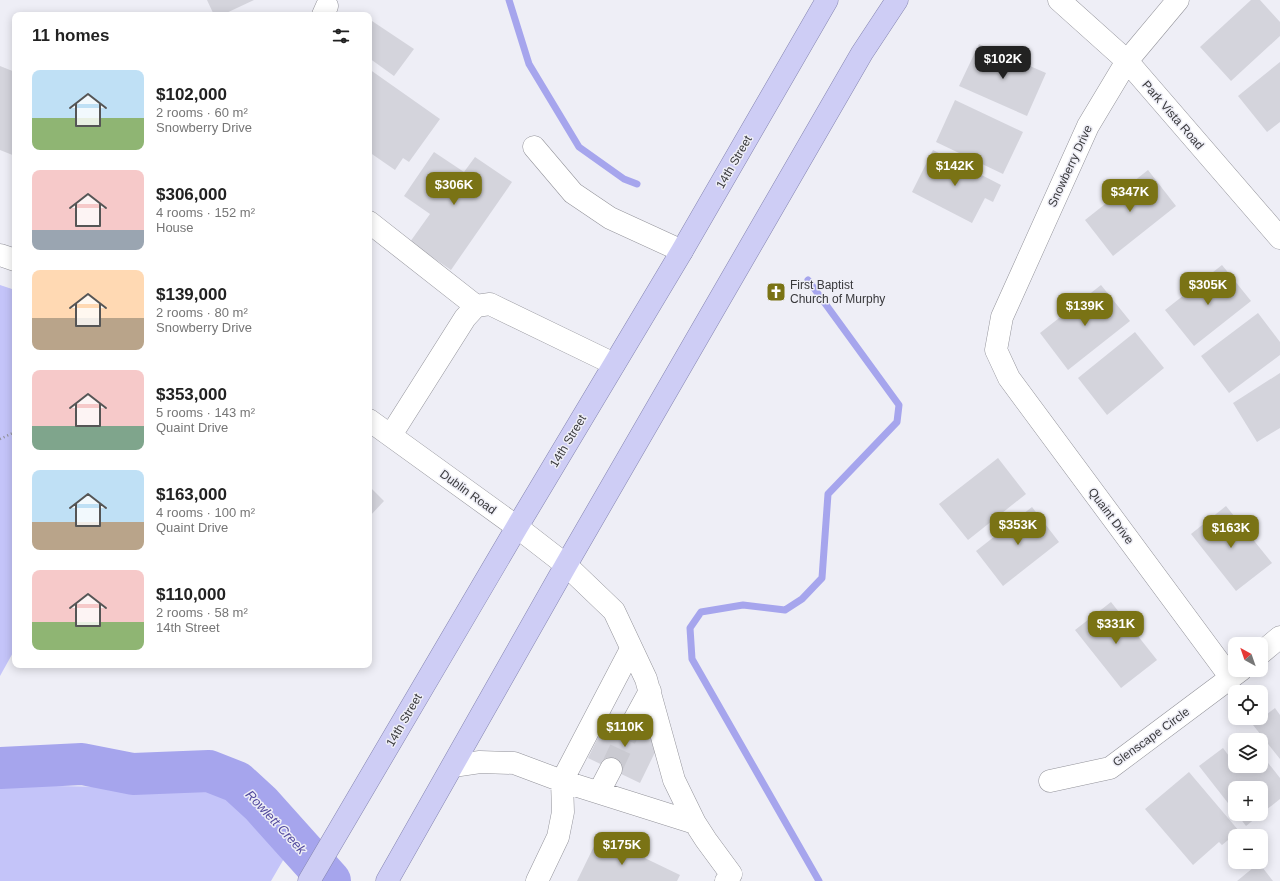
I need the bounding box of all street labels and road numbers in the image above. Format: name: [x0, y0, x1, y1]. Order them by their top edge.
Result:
street label: Park Vista Road: [1139, 78, 1207, 152]
street label: Snowberry Drive: [1045, 123, 1095, 209]
street label: 14th Street: [713, 133, 755, 191]
street label: 14th Street: [547, 412, 589, 470]
street label: Dublin Road: [437, 467, 499, 517]
street label: Quaint Drive: [1085, 485, 1137, 547]
street label: 14th Street: [383, 691, 425, 749]
street label: Glenscape Circle: [1110, 704, 1192, 770]

